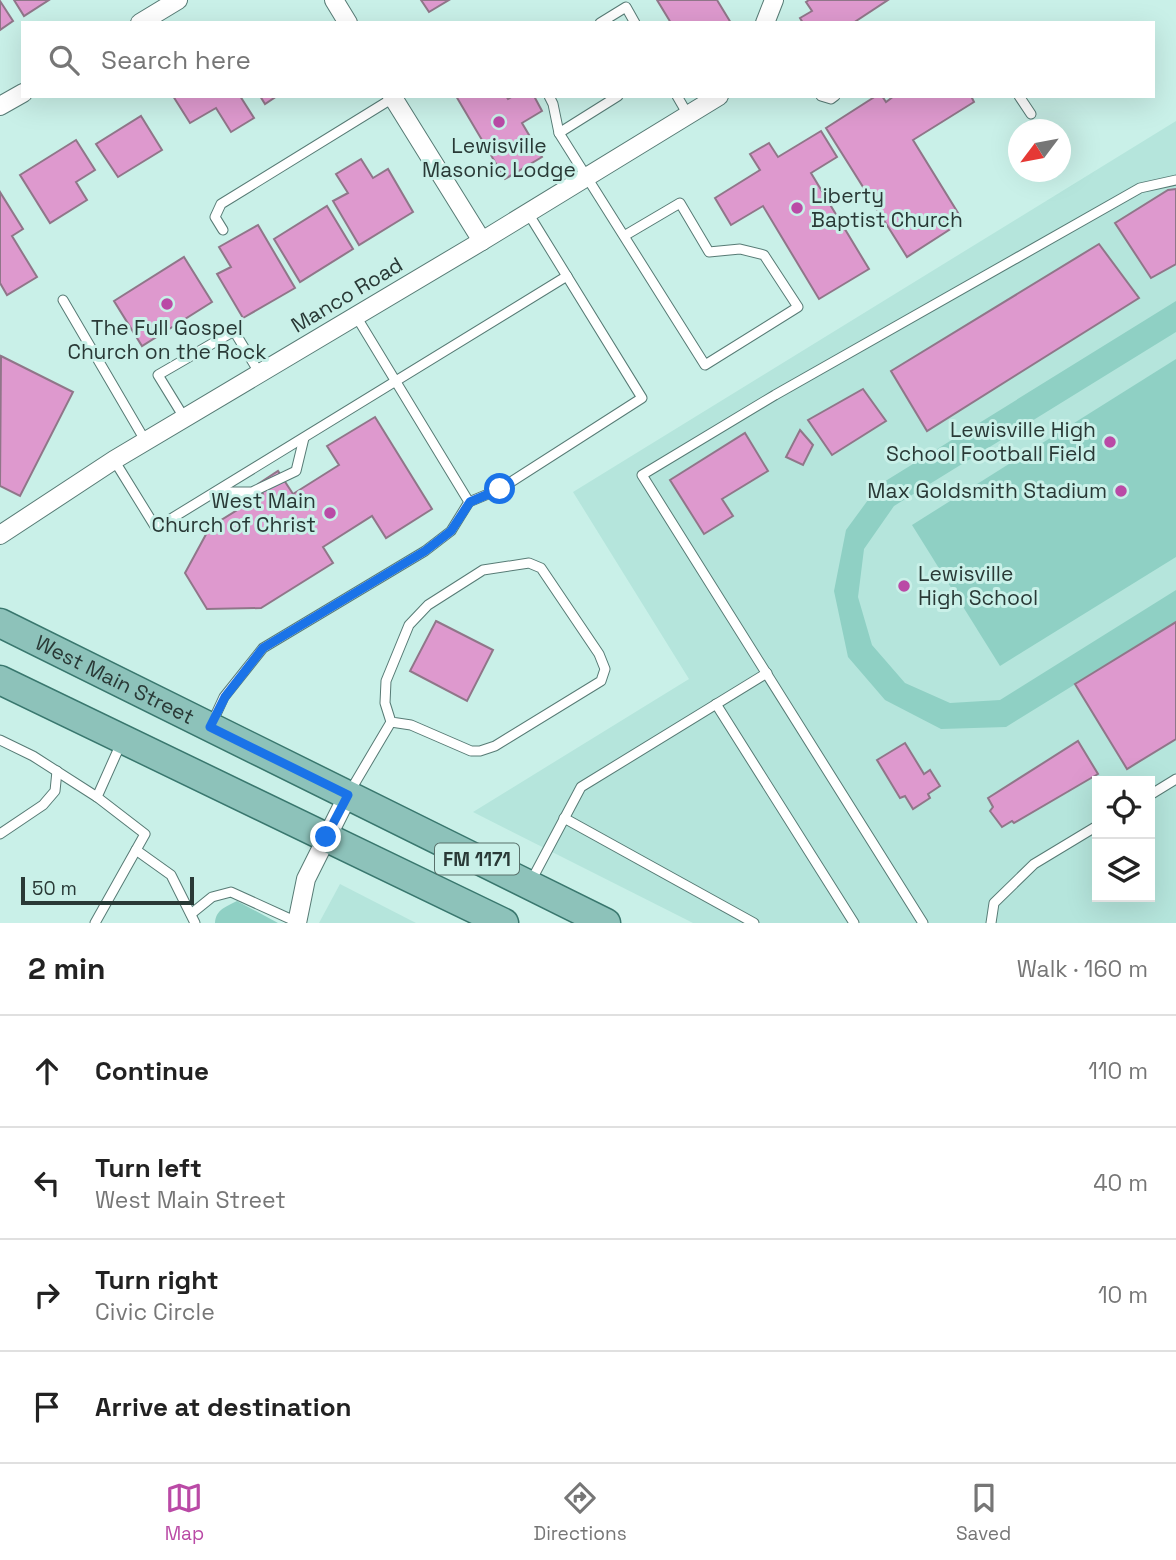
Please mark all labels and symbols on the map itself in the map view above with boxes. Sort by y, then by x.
marker: Lewisville Masonic Lodge [491,114,507,130]
north arrow [1008,119,1071,182]
place label: Lewisville Masonic Lodge [422,132,576,183]
place label: Liberty Baptist Church [811,182,963,233]
marker: Liberty Baptist Church [789,200,805,216]
street label: Manco Road [286,251,408,338]
marker: The Full Gospel Church on the Rock [159,296,175,312]
place label: The Full Gospel Church on the Rock [67,314,267,365]
place label: Lewisville High School Football Field [886,416,1096,467]
marker: Lewisville High School Football Field [1102,434,1118,450]
route start [484,473,515,504]
place label: Max Goldsmith Stadium [867,477,1107,504]
marker: Max Goldsmith Stadium [1113,483,1129,499]
place label: West Main Church of Christ [151,487,316,538]
marker: West Main Church of Christ [322,505,338,521]
place label: Lewisville High School [918,560,1038,611]
marker: Lewisville High School [896,578,912,594]
street label: West Main Street [31,629,199,730]
route end [310,821,341,852]
road number: FM 1171 [435,844,519,874]
scale bar [21,874,194,906]

